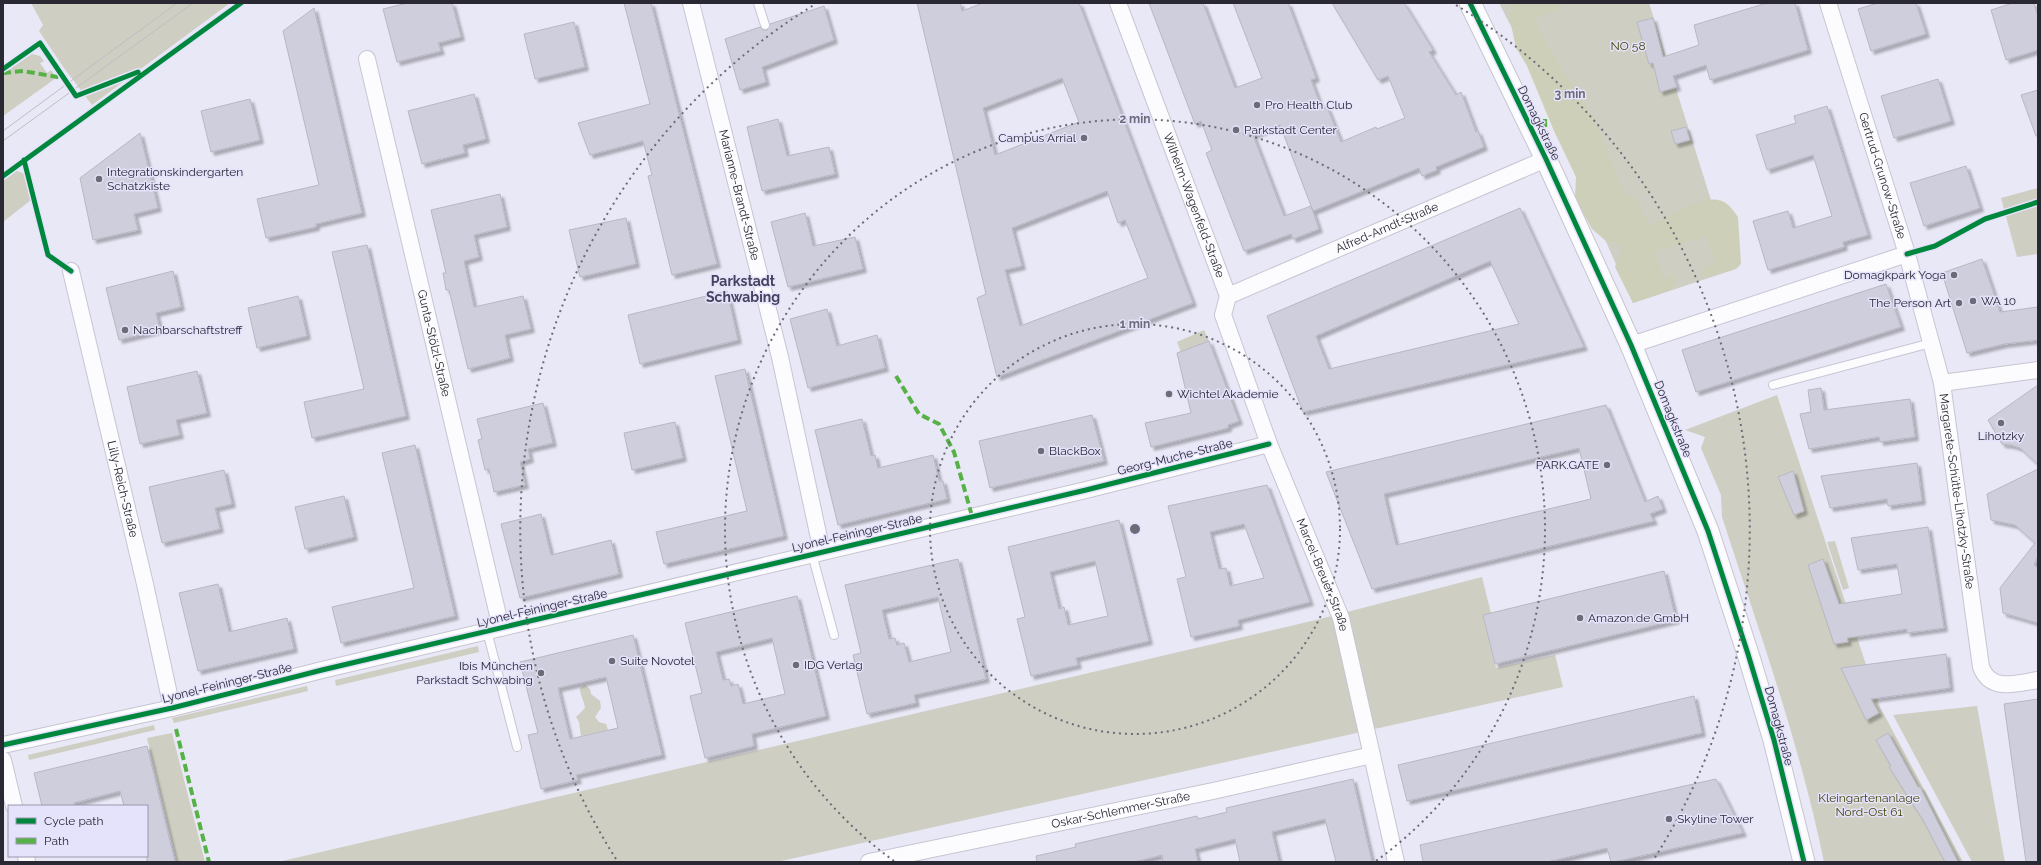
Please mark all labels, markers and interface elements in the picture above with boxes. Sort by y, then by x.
park label: NO 58 [1611,39,1646,53]
street label: Domagkstraße [1515,83,1563,163]
text: 3 min [1554,87,1586,101]
place label: Pro Health Club [1265,98,1352,112]
marker: Pro Health Club [1252,100,1262,110]
street label: Gertrud-Grunow-Straße [1856,111,1909,241]
text: 2 min [1119,112,1151,126]
place label: Parkstadt Center [1244,123,1338,137]
marker: Parkstadt Center [1231,125,1241,135]
street label: Marianne-Brandt-Straße [716,128,762,262]
place label: Campus Arrial [998,131,1077,145]
street label: Wilhelm-Wagenfeld-Straße [1160,131,1227,280]
marker: Campus Arrial [1079,133,1089,143]
place label: Integrationskindergarten Schatzkiste [107,165,243,193]
marker: Integrationskindergarten Schatzkiste [94,174,104,184]
street label: Alfred-Arndt-Straße [1333,199,1440,256]
place label: Domagkpark Yoga [1844,268,1946,282]
marker: Domagkpark Yoga [1949,270,1959,280]
district label: Parkstadt Schwabing [706,273,780,305]
street label: Gunta-Stölzl-Straße [415,288,453,398]
place label: WA 10 [1981,294,2016,308]
place label: The Person Art [1869,296,1951,310]
marker: WA 10 [1968,296,1978,306]
marker: The Person Art [1954,298,1964,308]
text: 1 min [1120,317,1150,331]
place label: Nachbarschaftstreff [133,323,243,337]
marker: Nachbarschaftstreff [120,325,130,335]
street label: Domagkstraße [1651,379,1695,459]
place label: Wichtel Akademie [1177,387,1278,401]
marker: Wichtel Akademie [1164,389,1174,399]
street label: Margarete-Schütte-Lihotzky-Straße [1937,393,1977,590]
marker: Lihotzky [1996,418,2006,428]
place label: Lihotzky [1978,429,2025,443]
street label: Georg-Muche-Straße [1116,436,1234,478]
street label: Lilly-Reich-Straße [104,439,141,539]
place label: BlackBox [1049,444,1101,458]
marker: BlackBox [1036,446,1046,456]
place label: PARK.GATE [1536,458,1599,472]
marker: PARK.GATE [1602,460,1612,470]
street label: Lyonel-Feininger-Straße [790,511,924,555]
street label: Marcel-Breuer-Straße [1294,516,1351,633]
centre of rings [1128,522,1142,536]
street label: Lyonel-Feininger-Straße [475,586,609,630]
place label: Amazon.de GmbH [1588,611,1689,625]
marker: Amazon.de GmbH [1575,613,1585,623]
place label: Suite Novotel [620,654,695,668]
marker: Suite Novotel [607,656,617,666]
place label: IDG Verlag [804,658,863,672]
place label: Ibis München Parkstadt Schwabing [416,659,533,687]
street label: Lyonel-Feininger-Straße [161,660,293,706]
marker: IDG Verlag [791,660,801,670]
marker: Ibis München Parkstadt Schwabing [536,668,546,678]
street label: Domagkstraße [1762,685,1796,767]
street label: Oskar-Schlemmer-Straße [1050,789,1191,831]
park label: Kleingartenanlage Nord-Ost 61 [1818,791,1920,819]
legend [8,805,148,857]
place label: Skyline Tower [1677,812,1754,826]
text: Cycle path [44,814,103,828]
marker: Skyline Tower [1664,814,1674,824]
text: Path [44,834,69,848]

